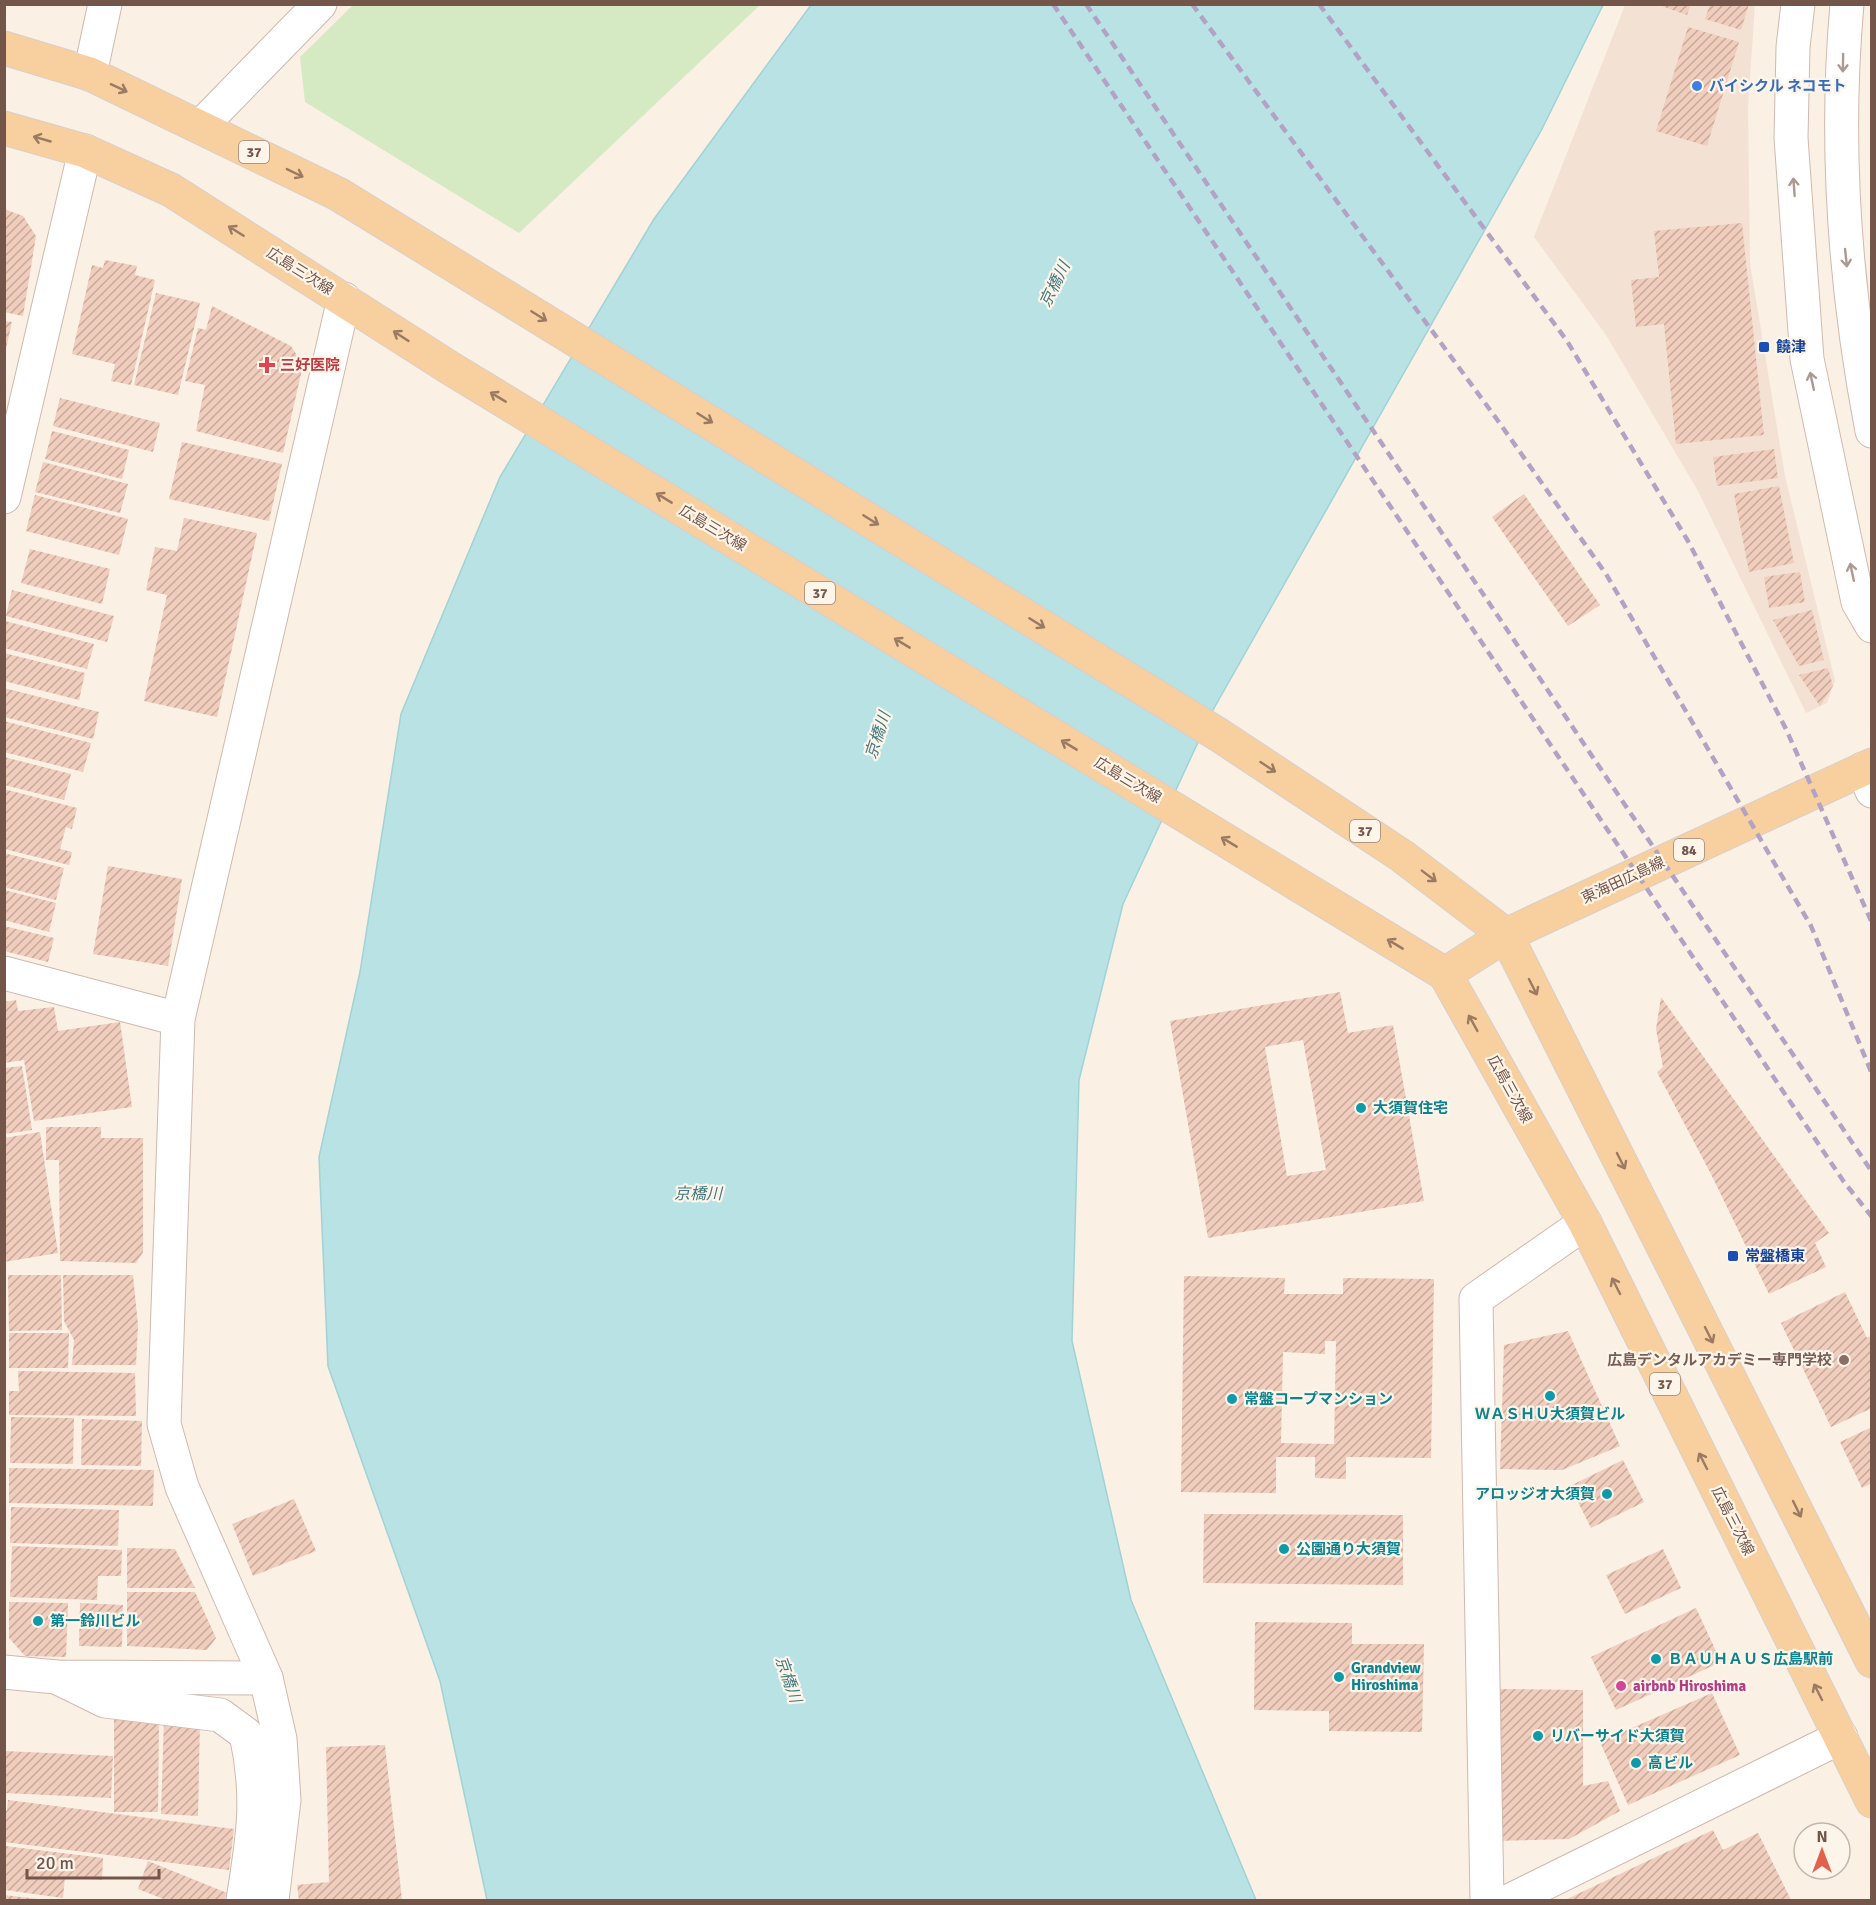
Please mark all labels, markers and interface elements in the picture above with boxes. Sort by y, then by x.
one-way arrow [1837,52,1848,72]
place label: バイシクル ネコモト [1709,77,1847,95]
marker: バイシクル ネコモト [1690,79,1704,93]
one-way arrow [109,83,127,95]
one-way arrow [33,133,52,144]
road number: 37 [239,141,269,163]
one-way arrow [285,167,303,179]
one-way arrow [1788,177,1799,197]
one-way arrow [228,225,245,237]
street label: 広島三次線 [263,243,337,299]
one-way arrow [1841,247,1852,267]
water label: 京橋川 [1035,257,1075,310]
one-way arrow [530,310,547,322]
one-way arrow [393,329,410,341]
place label: 饒津 [1776,338,1806,356]
marker: 饒津 [1757,340,1771,354]
marker: 三好医院 [258,356,276,374]
place label: 三好医院 [280,356,340,374]
one-way arrow [1806,372,1817,391]
one-way arrow [490,390,507,402]
one-way arrow [696,412,713,424]
one-way arrow [656,492,673,504]
street label: 広島三次線 [676,501,750,555]
one-way arrow [862,515,879,527]
one-way arrow [1846,562,1857,582]
road number: 37 [805,582,835,604]
one-way arrow [1028,617,1045,629]
one-way arrow [894,637,911,649]
water label: 京橋川 [861,707,895,761]
one-way arrow [1061,738,1078,750]
street label: 広島三次線 [1091,753,1165,807]
one-way arrow [1259,761,1275,773]
road number: 37 [1350,820,1380,842]
one-way arrow [1221,836,1238,848]
road number: 84 [1674,839,1704,861]
street label: 東海田広島線 [1578,853,1668,907]
one-way arrow [1421,870,1437,883]
one-way arrow [1387,937,1404,949]
one-way arrow [1527,978,1539,996]
one-way arrow [1466,1015,1478,1032]
street label: 広島三次線 [1484,1052,1536,1126]
place label: 大須賀住宅 [1373,1099,1448,1117]
marker: 大須賀住宅 [1354,1101,1368,1115]
one-way arrow [1616,1152,1627,1170]
water label: 京橋川 [674,1184,724,1204]
place label: 常盤橋東 [1745,1247,1805,1265]
marker: 常盤橋東 [1726,1249,1740,1263]
one-way arrow [1610,1278,1621,1296]
one-way arrow [1704,1326,1716,1344]
place label: 広島デンタルアカデミー専門学校 [1607,1351,1832,1369]
marker: 広島デンタルアカデミー専門学校 [1837,1353,1851,1367]
road number: 37 [1650,1373,1680,1395]
marker: ＷＡＳＨＵ大須賀ビル [1543,1389,1557,1403]
place label: 常盤コープマンション [1244,1390,1393,1408]
marker: 常盤コープマンション [1225,1392,1239,1406]
place label: ＷＡＳＨＵ大須賀ビル [1475,1405,1625,1423]
one-way arrow [1697,1452,1708,1470]
street label: 広島三次線 [1708,1483,1758,1559]
place label: アロッジオ大須賀 [1475,1485,1595,1503]
marker: アロッジオ大須賀 [1600,1487,1614,1501]
one-way arrow [1791,1500,1803,1518]
place label: 公園通り大須賀 [1296,1540,1401,1558]
marker: 公園通り大須賀 [1277,1542,1291,1556]
place label: 第一鈴川ビル [50,1612,140,1630]
marker: 第一鈴川ビル [31,1614,45,1628]
place label: ＢＡＵＨＡＵＳ広島駅前 [1668,1650,1833,1668]
marker: ＢＡＵＨＡＵＳ広島駅前 [1649,1652,1663,1666]
water label: 京橋川 [771,1653,806,1707]
place label: Grandview Hiroshima [1351,1659,1421,1694]
marker: Grandview Hiroshima [1332,1670,1346,1684]
place label: airbnb Hiroshima [1633,1677,1746,1695]
marker: airbnb Hiroshima [1614,1679,1628,1693]
one-way arrow [1812,1683,1823,1701]
place label: リバーサイド大須賀 [1550,1727,1685,1745]
marker: リバーサイド大須賀 [1531,1729,1545,1743]
place label: 高ビル [1648,1754,1693,1772]
marker: 高ビル [1629,1756,1643,1770]
north arrow [1792,1821,1852,1881]
text: N [1816,1827,1828,1847]
scale bar [27,1842,159,1880]
text: 20 m [36,1852,74,1874]

